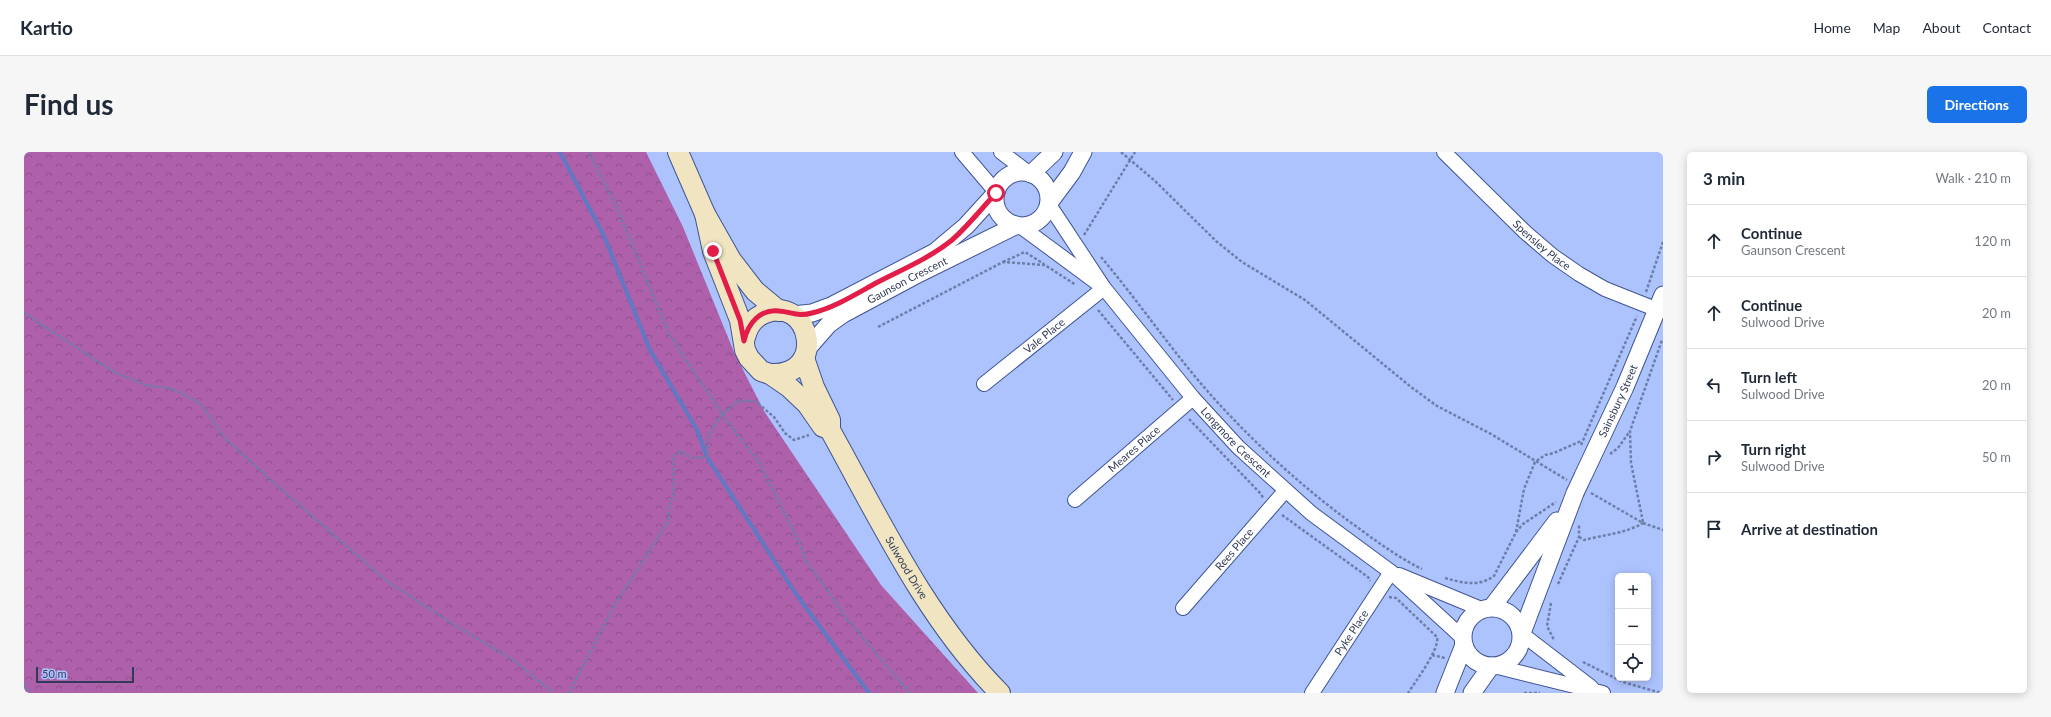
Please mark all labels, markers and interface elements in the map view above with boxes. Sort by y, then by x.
text: Kartio [20,16,73,39]
text: Home [1813,19,1851,36]
text: Map [1873,19,1900,36]
text: About [1922,19,1960,36]
text: Contact [1982,19,2031,36]
button: Directions [1927,86,2027,123]
text: Find us [24,87,114,121]
text: 3 min [1703,168,1745,189]
text: Walk · 210 m [1935,170,2011,186]
route start [987,184,1005,202]
street label: Spensley Place [1511,217,1573,272]
text: Continue [1741,224,1802,242]
icon: ahead [1703,230,1725,252]
text: 120 m [1974,233,2011,249]
route end [704,242,722,260]
text: Gaunson Crescent [1741,242,1845,258]
street label: Gaunson Crescent [865,254,949,306]
text: Continue [1741,296,1802,314]
icon: ahead [1703,302,1725,324]
text: 20 m [1982,305,2011,321]
text: Sulwood Drive [1741,314,1825,330]
street label: Vale Place [1021,315,1067,356]
street label: Sainsbury Street [1595,362,1640,439]
text: Turn left [1741,368,1797,386]
icon: left [1703,374,1725,396]
text: 20 m [1982,377,2011,393]
text: Sulwood Drive [1741,386,1825,402]
street label: Longmore Crescent [1199,404,1274,480]
street label: Meares Place [1105,423,1162,475]
text: Turn right [1741,440,1806,458]
icon: right [1703,446,1725,468]
text: 50 m [1982,449,2011,465]
text: Sulwood Drive [1741,458,1825,474]
icon: arrive [1703,518,1725,540]
text: Arrive at destination [1741,520,1878,538]
street label: Rees Place [1212,525,1256,573]
street label: Sulwood Drive [883,534,931,601]
map controls [1615,573,1651,681]
button: + [1615,573,1651,609]
street label: Pyke Place [1331,607,1371,658]
button: − [1615,609,1651,645]
button: locate [1615,645,1651,681]
scale bar [36,665,134,684]
text: 50 m [42,667,67,680]

